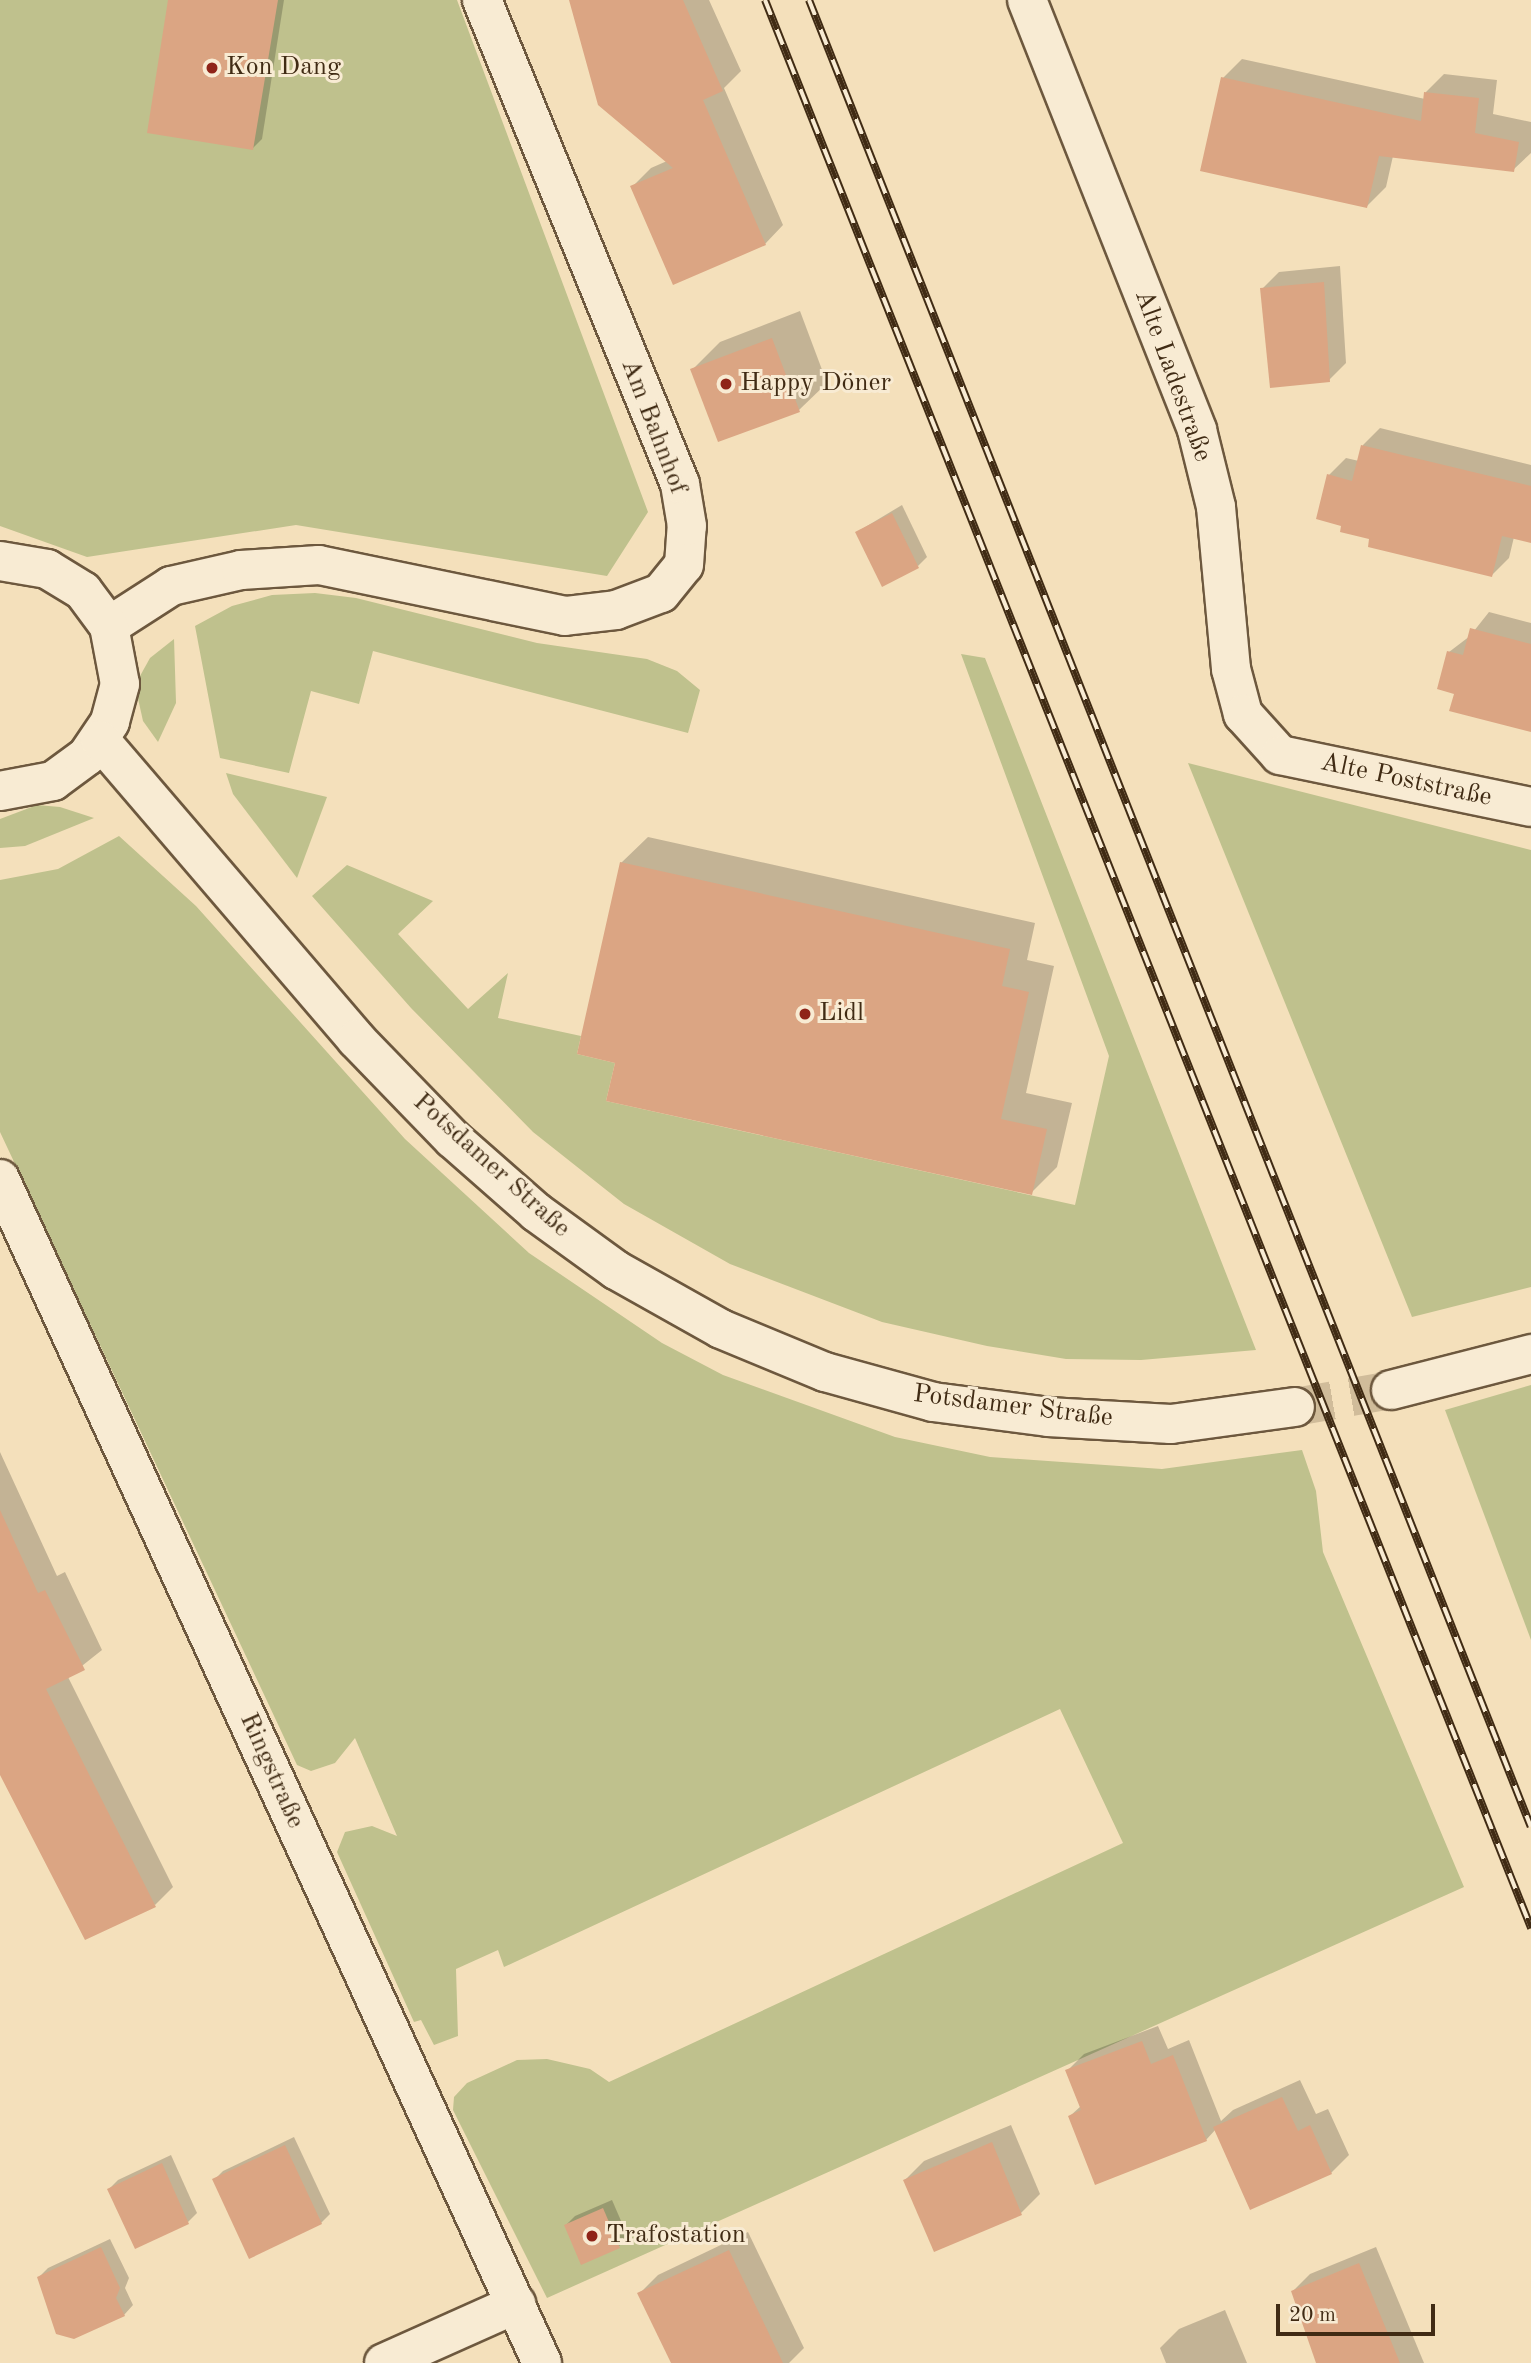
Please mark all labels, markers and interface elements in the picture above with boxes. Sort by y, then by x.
place label: Kon Dang [226,52,341,84]
marker: Kon Dang [204,60,220,76]
street label: Alte Ladestraße [1126,286,1218,466]
street label: Am Bahnhof [613,355,693,499]
place label: Happy Döner [740,368,891,400]
marker: Happy Döner [718,376,734,392]
street label: Alte Poststraße [1317,748,1495,814]
place label: Lidl [819,998,864,1030]
marker: Lidl [797,1006,813,1022]
street label: Potsdamer Straße [406,1087,576,1245]
street label: Potsdamer Straße [911,1379,1115,1435]
street label: Ringstraße [232,1708,310,1834]
place label: Trafostation [606,2220,746,2252]
marker: Trafostation [584,2228,600,2244]
scale bar [1279,2290,1438,2334]
text: 20 m [1289,2305,1336,2326]

